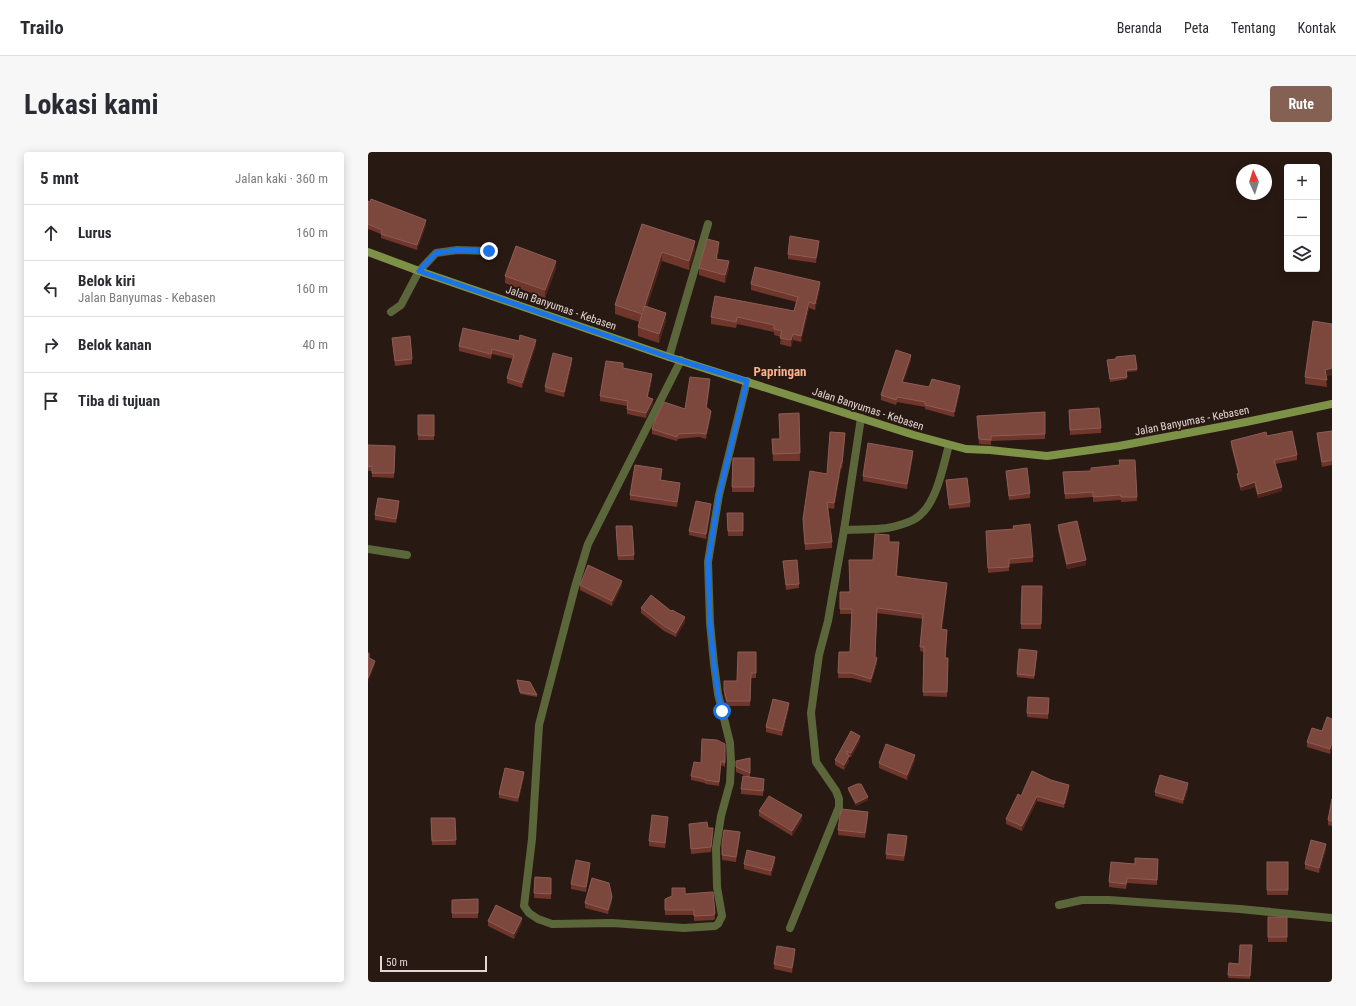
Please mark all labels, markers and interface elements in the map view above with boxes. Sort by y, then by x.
text: Trailo [20,16,64,39]
text: Beranda [1117,20,1162,36]
text: Peta [1184,20,1209,36]
text: Tentang [1231,20,1276,36]
text: Kontak [1298,20,1336,36]
button: Rute [1270,86,1332,122]
text: Lokasi kami [24,88,159,121]
north arrow [1236,164,1272,200]
map controls [1284,164,1320,272]
button: + [1284,164,1320,200]
text: 5 mnt [40,168,79,188]
text: Jalan kaki · 360 m [235,171,328,186]
button: − [1284,200,1320,236]
icon: ahead [40,222,62,244]
text: Lurus [78,224,112,242]
text: 160 m [296,225,328,240]
button: layers [1284,236,1320,272]
route end [480,242,498,260]
text: Belok kiri [78,272,135,290]
icon: left [40,278,62,300]
text: 160 m [296,281,328,296]
street label: Jalan Banyumas - Kebasen [504,283,618,333]
text: Jalan Banyumas - Kebasen [78,290,215,305]
icon: right [40,334,62,356]
text: Belok kanan [78,336,152,354]
text: 40 m [302,337,328,352]
district label: Papringan [754,364,806,379]
street label: Jalan Banyumas - Kebasen [811,385,925,433]
icon: arrive [40,390,62,412]
text: Tiba di tujuan [78,392,160,410]
street label: Jalan Banyumas - Kebasen [1134,404,1250,438]
route start [713,702,731,720]
scale bar [380,954,487,973]
text: 50 m [386,956,408,969]

